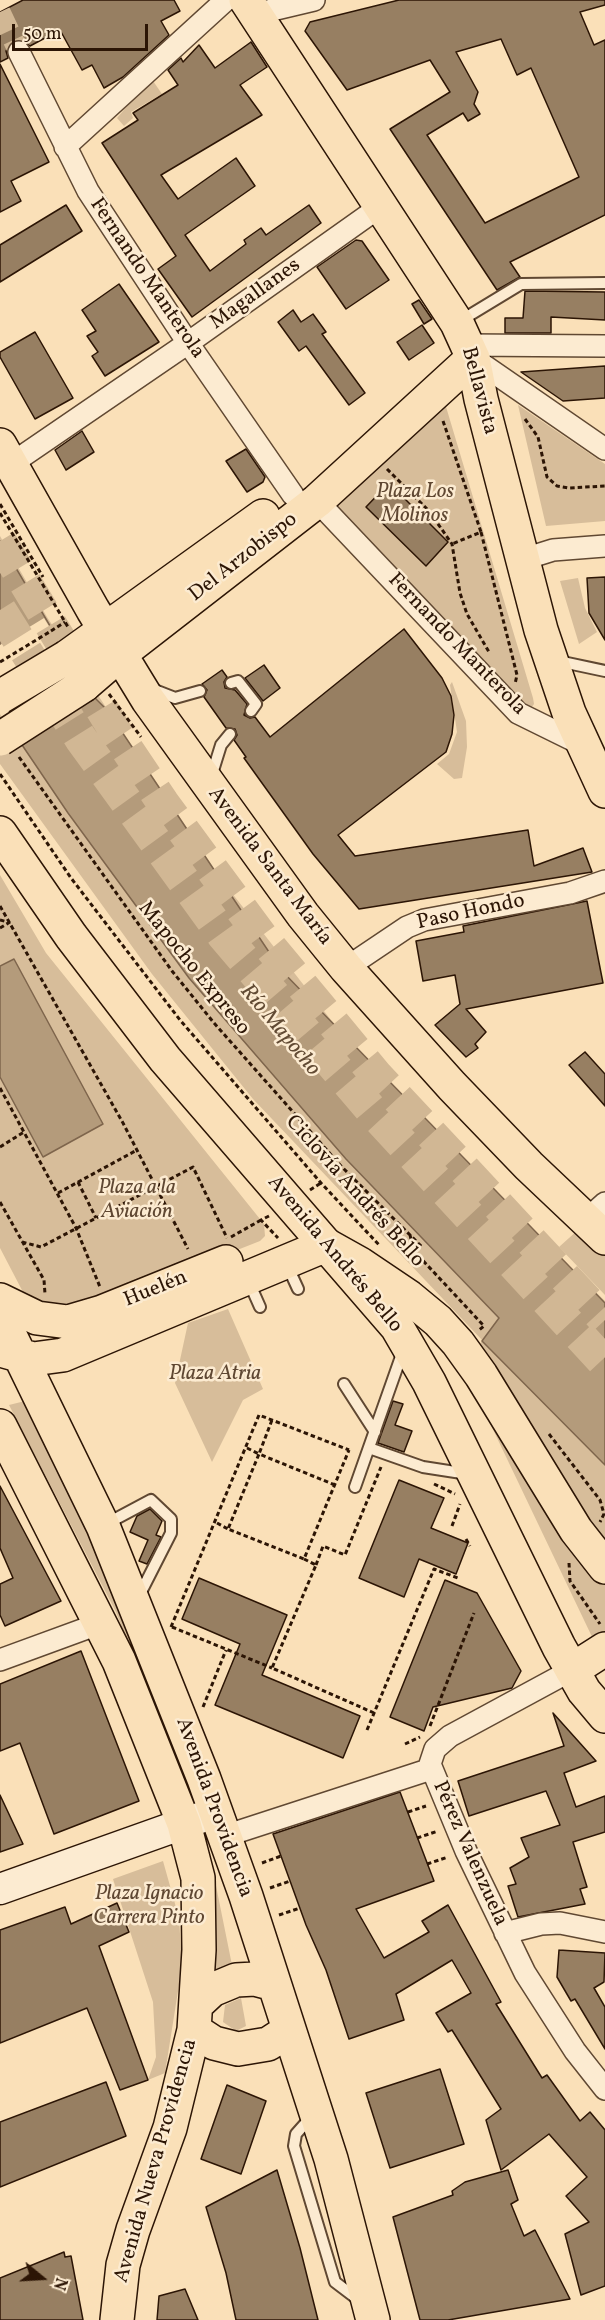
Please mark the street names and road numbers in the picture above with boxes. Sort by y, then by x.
street label: Fernando Manterola [83,194,209,364]
street label: Magallanes [206,254,306,336]
street label: Bellavista [454,344,502,438]
street label: Del Arzobispo [185,508,303,608]
street label: Fernando Manterola [382,568,530,722]
street label: Avenida Santa María [201,783,337,951]
street label: Paso Hondo [415,889,527,937]
street label: Mapocho Expreso [131,897,255,1041]
street label: Ciclovía Andrés Bello [279,1111,429,1273]
street label: Avenida Andrés Bello [261,1171,407,1339]
street label: Huelén [121,1266,191,1314]
street label: Avenida Providencia [169,1715,257,1901]
street label: Pérez Valenzuela [426,1778,512,1930]
street label: Avenida Nueva Providencia [110,2036,204,2286]

